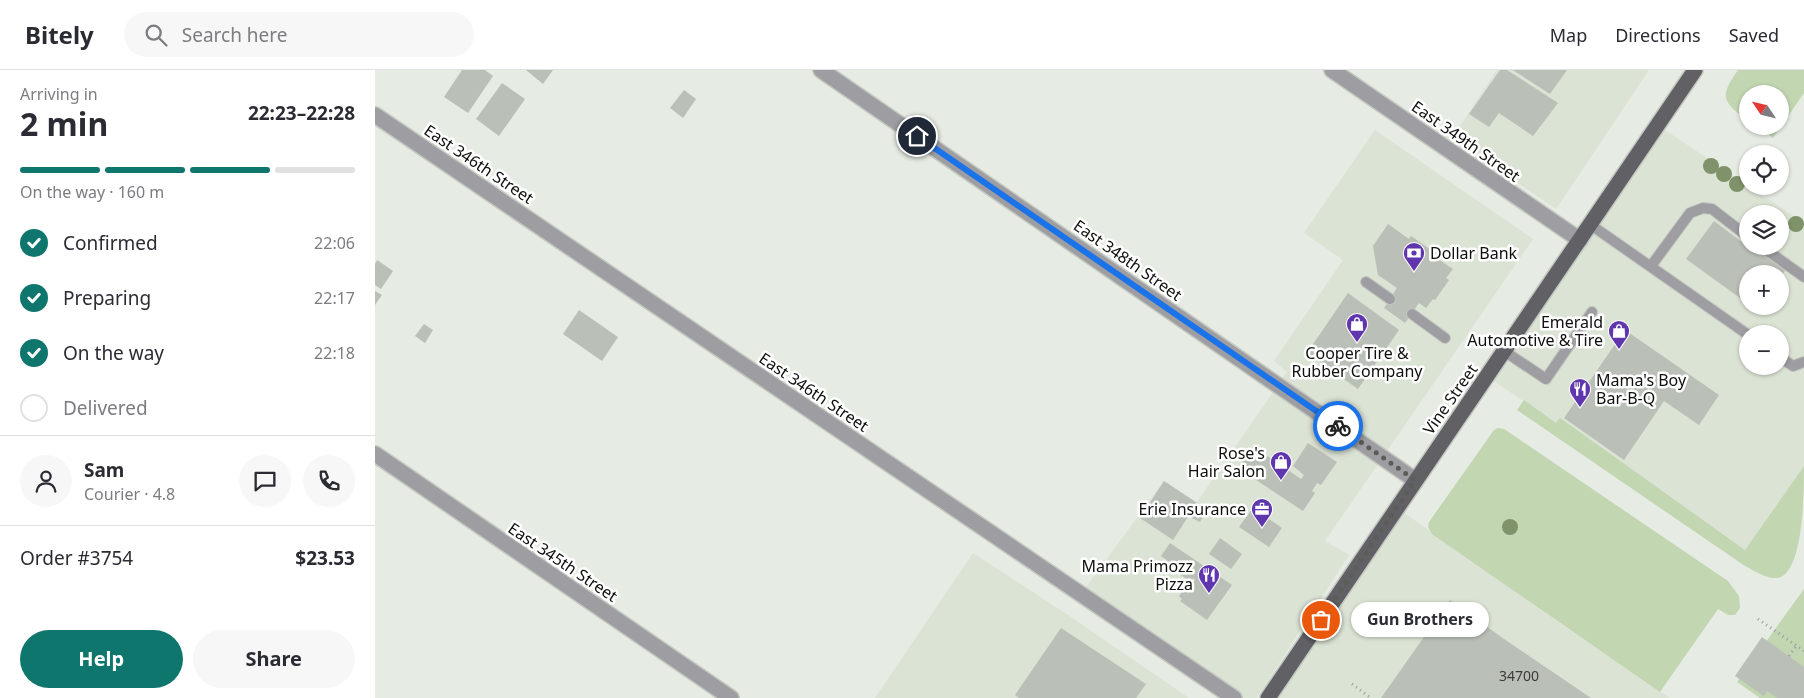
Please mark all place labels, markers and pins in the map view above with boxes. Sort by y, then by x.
pin [896,115,938,157]
bank icon: Dollar Bank [1402,241,1426,272]
place label: Dollar Bank [1430,242,1518,264]
place label: Emerald Automotive & Tire [1467,311,1603,351]
shop icon: Cooper Tire & Rubber Company [1345,312,1369,343]
shop icon: Emerald Automotive & Tire [1607,319,1631,350]
place label: Cooper Tire & Rubber Company [1292,342,1423,382]
place label: Mama's Boy Bar-B-Q [1596,369,1687,409]
restaurant icon: Mama's Boy Bar-B-Q [1568,377,1592,408]
place label: Rose's Hair Salon [1188,442,1265,482]
shop icon: Rose's Hair Salon [1269,450,1293,481]
office icon: Erie Insurance [1250,497,1274,528]
place label: Erie Insurance [1138,498,1246,520]
place label: Mama Primozz Pizza [1081,555,1193,595]
restaurant icon: Mama Primozz Pizza [1197,563,1221,594]
pin [1300,599,1342,641]
callout: Gun Brothers [1351,602,1489,638]

